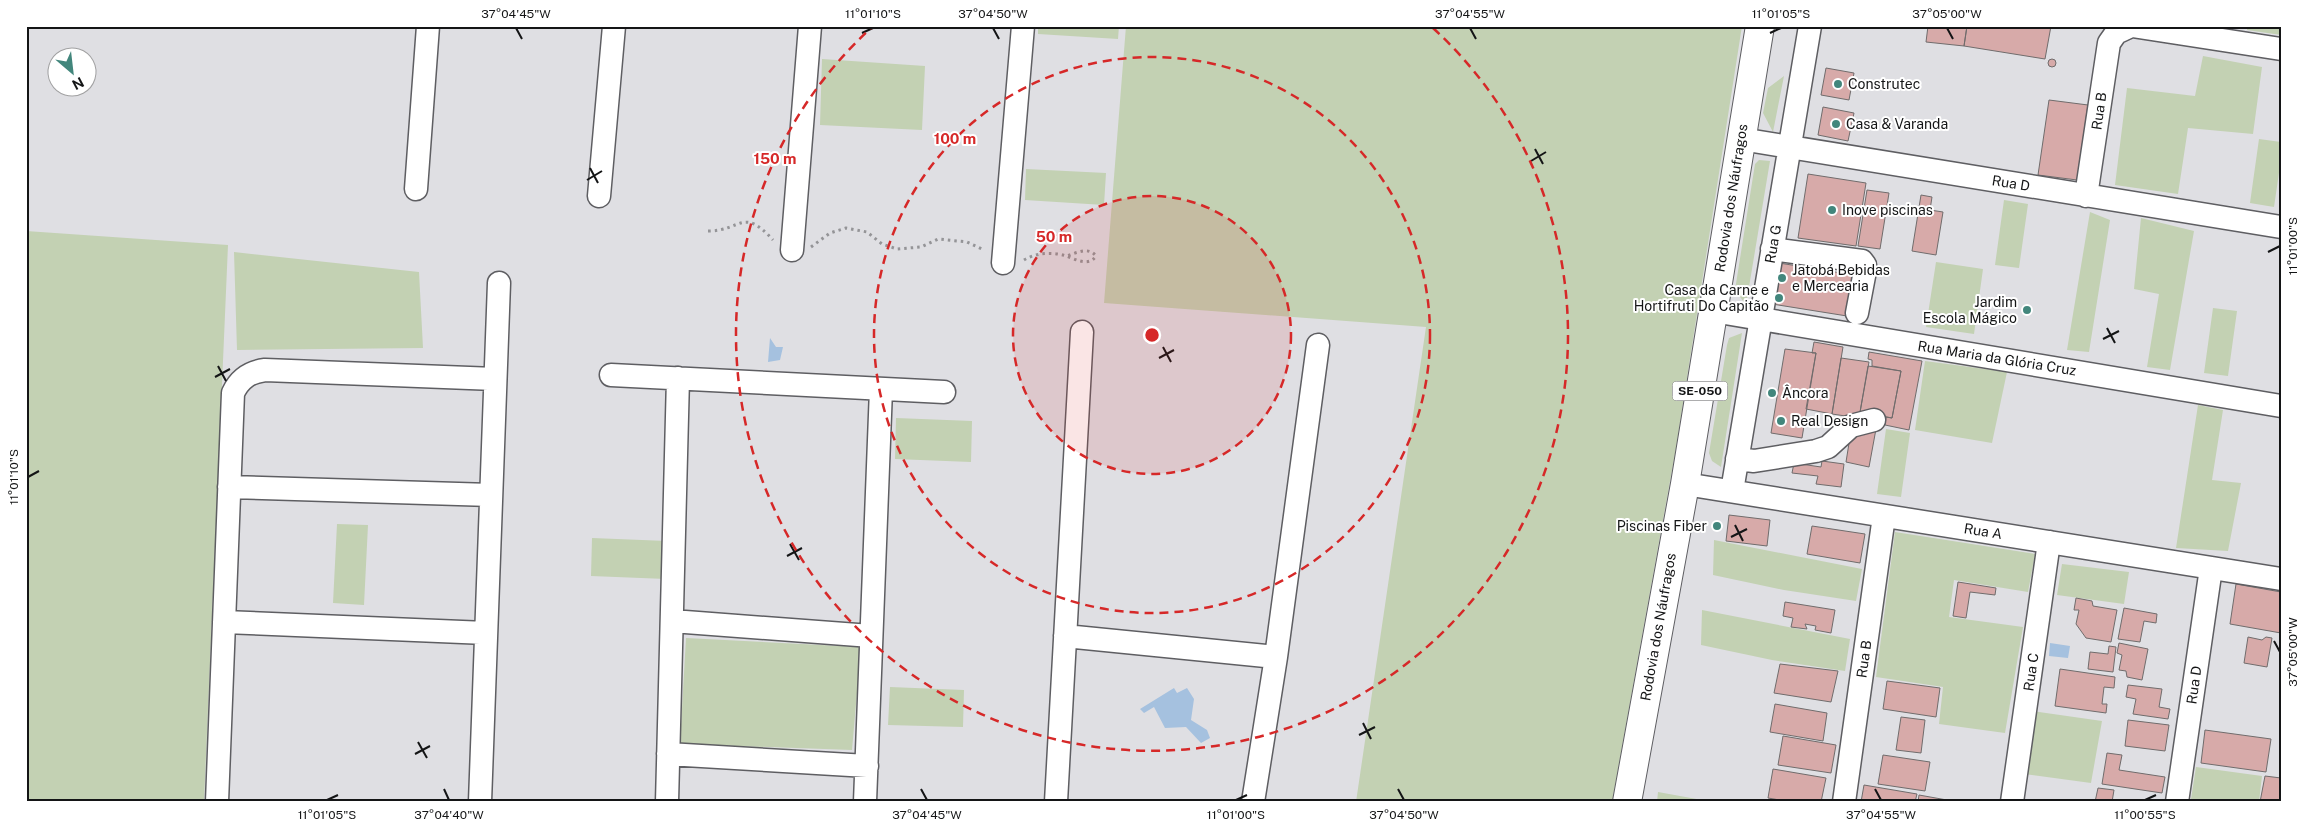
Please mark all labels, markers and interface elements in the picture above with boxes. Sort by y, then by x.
text: 37°04'45"W [481,7,551,21]
text: 11°01'10"S [845,7,901,21]
text: 37°04'50"W [958,7,1028,21]
text: 37°04'55"W [1435,7,1505,21]
text: 11°01'05"S [1752,7,1810,21]
text: 37°05'00"W [1912,7,1982,21]
north arrow [48,48,98,98]
text: N [70,74,87,93]
place label: Construtec [1848,76,1920,92]
marker: Construtec [1832,78,1844,90]
street label: Rua B [2088,91,2110,131]
place label: Casa & Varanda [1846,116,1948,132]
marker: Casa & Varanda [1830,118,1842,130]
street label: Rodovia dos Náufragos [1711,123,1751,273]
text: 100 m [934,130,976,147]
text: 150 m [753,150,797,167]
street label: Rua D [1991,172,2031,194]
place label: Inove piscinas [1842,202,1933,218]
marker: Inove piscinas [1826,204,1838,216]
text: 11°01'00"S [2286,217,2300,275]
street label: Rua G [1762,223,1784,265]
text: 50 m [1036,228,1072,245]
place label: Jatobá Bebidas e Mercearia [1792,262,1890,294]
marker: Jatobá Bebidas e Mercearia [1776,272,1788,284]
place label: Casa da Carne e Hortifruti Do Capitão [1634,282,1769,314]
marker: Casa da Carne e Hortifruti Do Capitão [1773,292,1785,304]
place label: Jardim Escola Mágico [1923,294,2017,326]
marker: Jardim Escola Mágico [2021,304,2033,316]
centre of rings [1143,326,1161,344]
street label: Rua Maria da Glória Cruz [1917,338,2078,378]
road number: SE-050 [1672,382,1728,401]
place label: Âncora [1782,384,1828,401]
marker: Âncora [1766,387,1778,399]
place label: Real Design [1791,413,1868,429]
marker: Real Design [1775,415,1787,427]
text: 11°01'10"S [7,449,21,505]
place label: Piscinas Fiber [1617,518,1707,534]
marker: Piscinas Fiber [1711,520,1723,532]
street label: Rua A [1963,520,2003,542]
street label: Rodovia dos Náufragos [1637,552,1679,702]
text: 37°05'00"W [2286,617,2300,687]
street label: Rua B [1853,639,1875,679]
street label: Rua C [2020,652,2042,692]
street label: Rua D [2183,665,2205,705]
text: 11°01'05"S [298,808,356,822]
text: 37°04'40"W [414,808,484,822]
text: 37°04'45"W [892,808,962,822]
text: 11°01'00"S [1207,808,1265,822]
text: 37°04'50"W [1369,808,1439,822]
text: 37°04'55"W [1846,808,1916,822]
text: 11°00'55"S [2114,808,2176,822]

